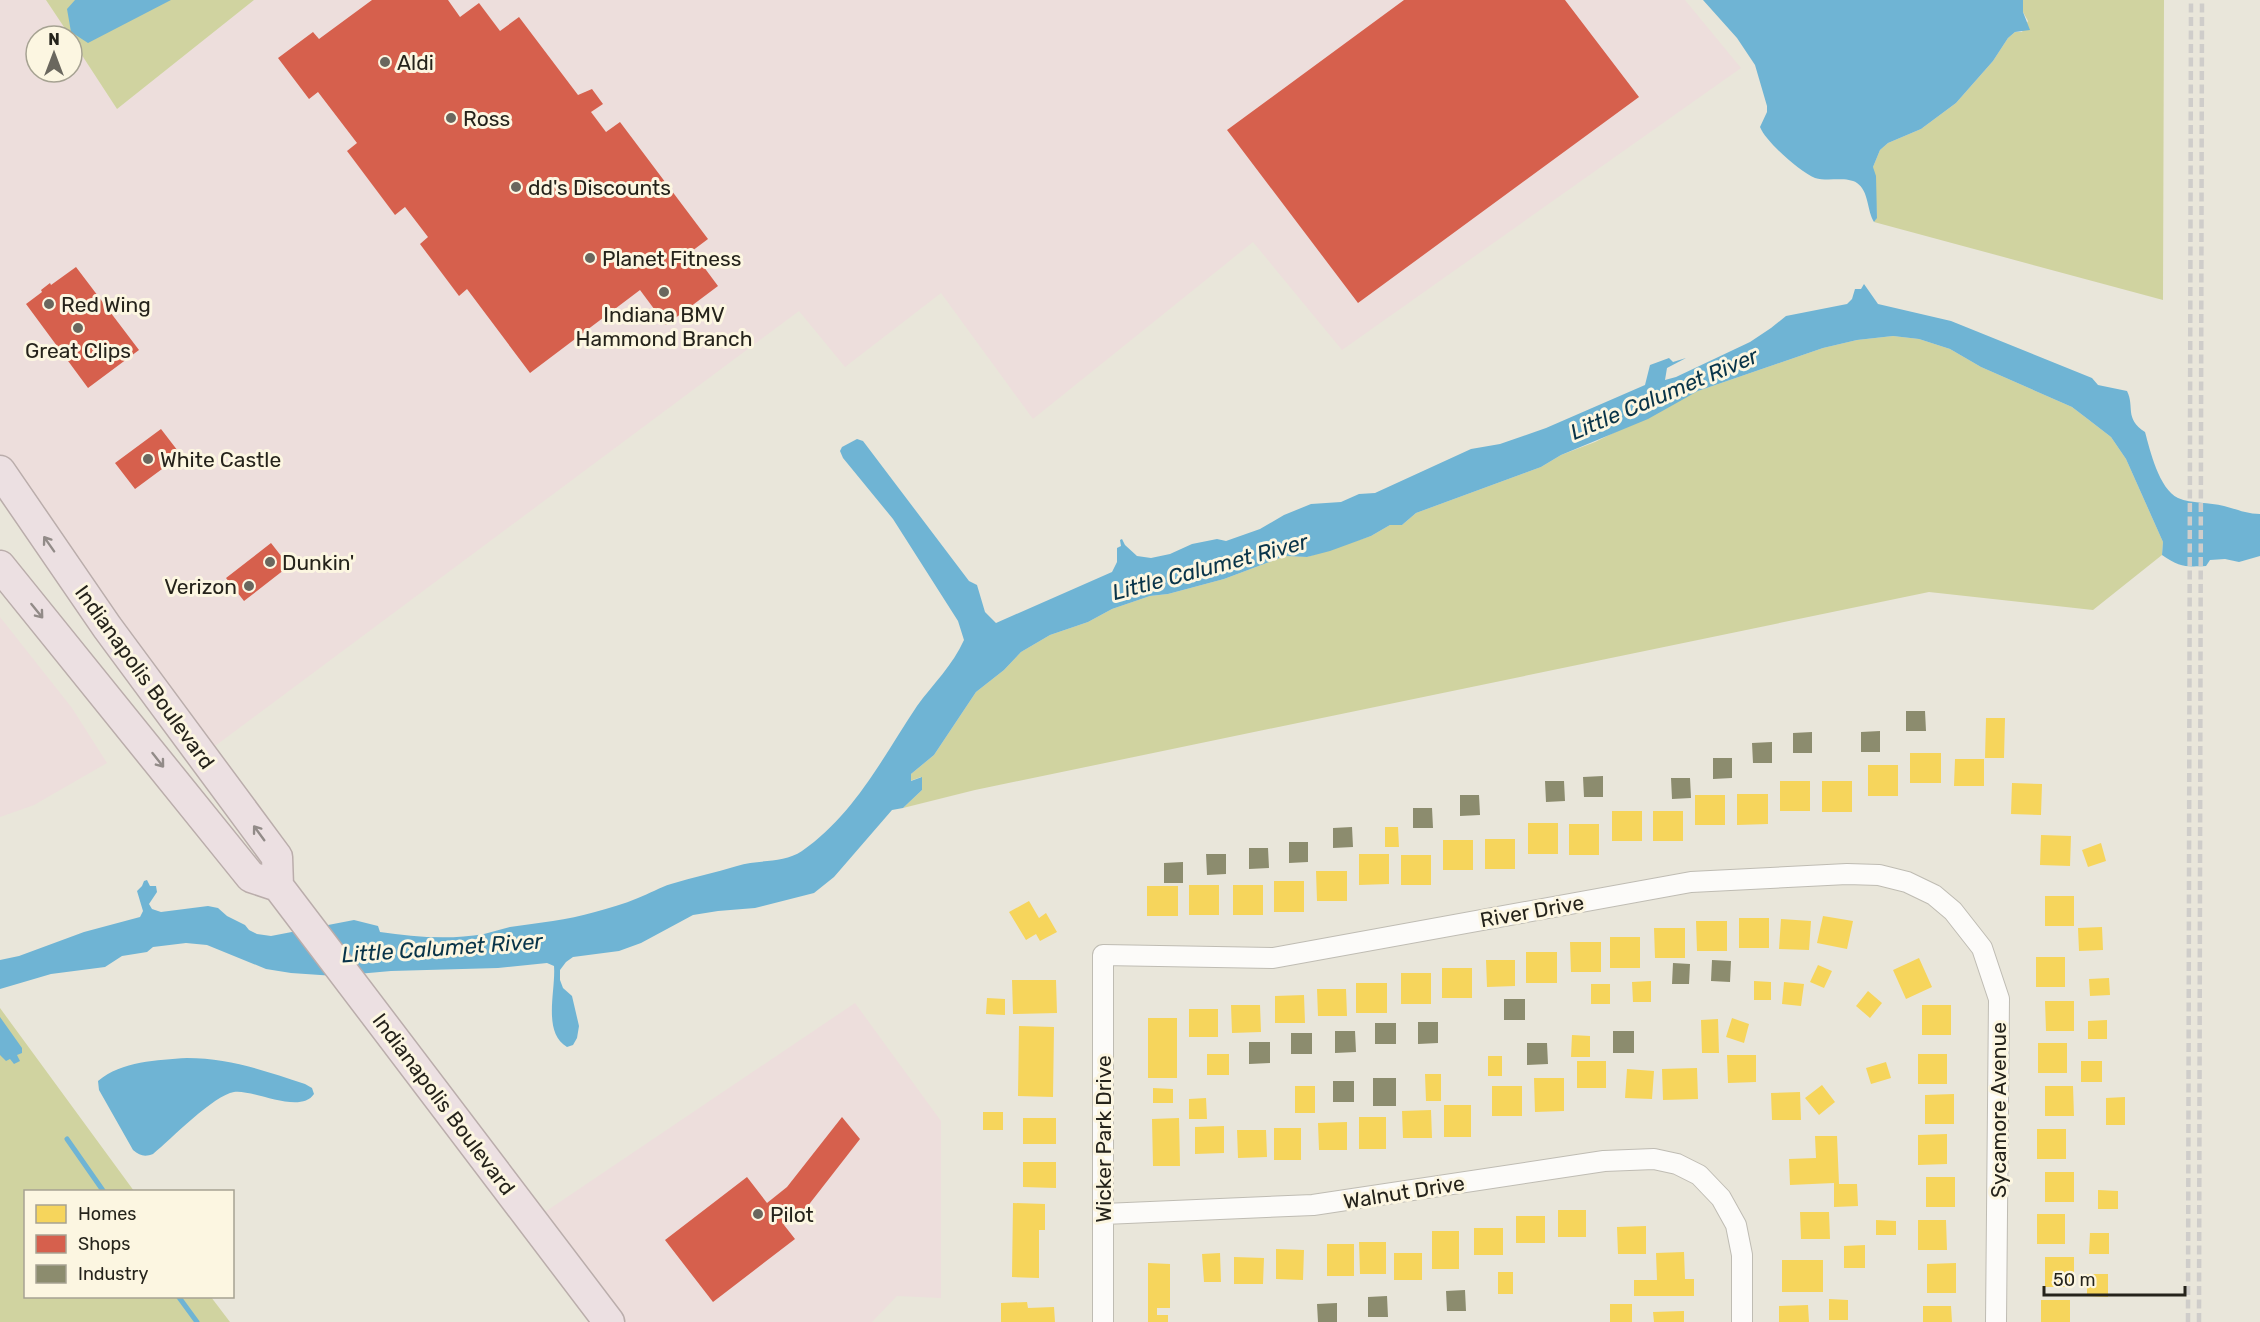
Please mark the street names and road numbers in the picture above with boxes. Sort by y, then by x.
street label: Indianapolis Boulevard [70,580,220,774]
street label: River Drive [1478,890,1586,932]
street label: Indianapolis Boulevard [368,1008,520,1200]
street label: Sycamore Avenue [1986,1022,2011,1198]
street label: Wicker Park Drive [1091,1055,1116,1223]
street label: Walnut Drive [1342,1170,1466,1214]

